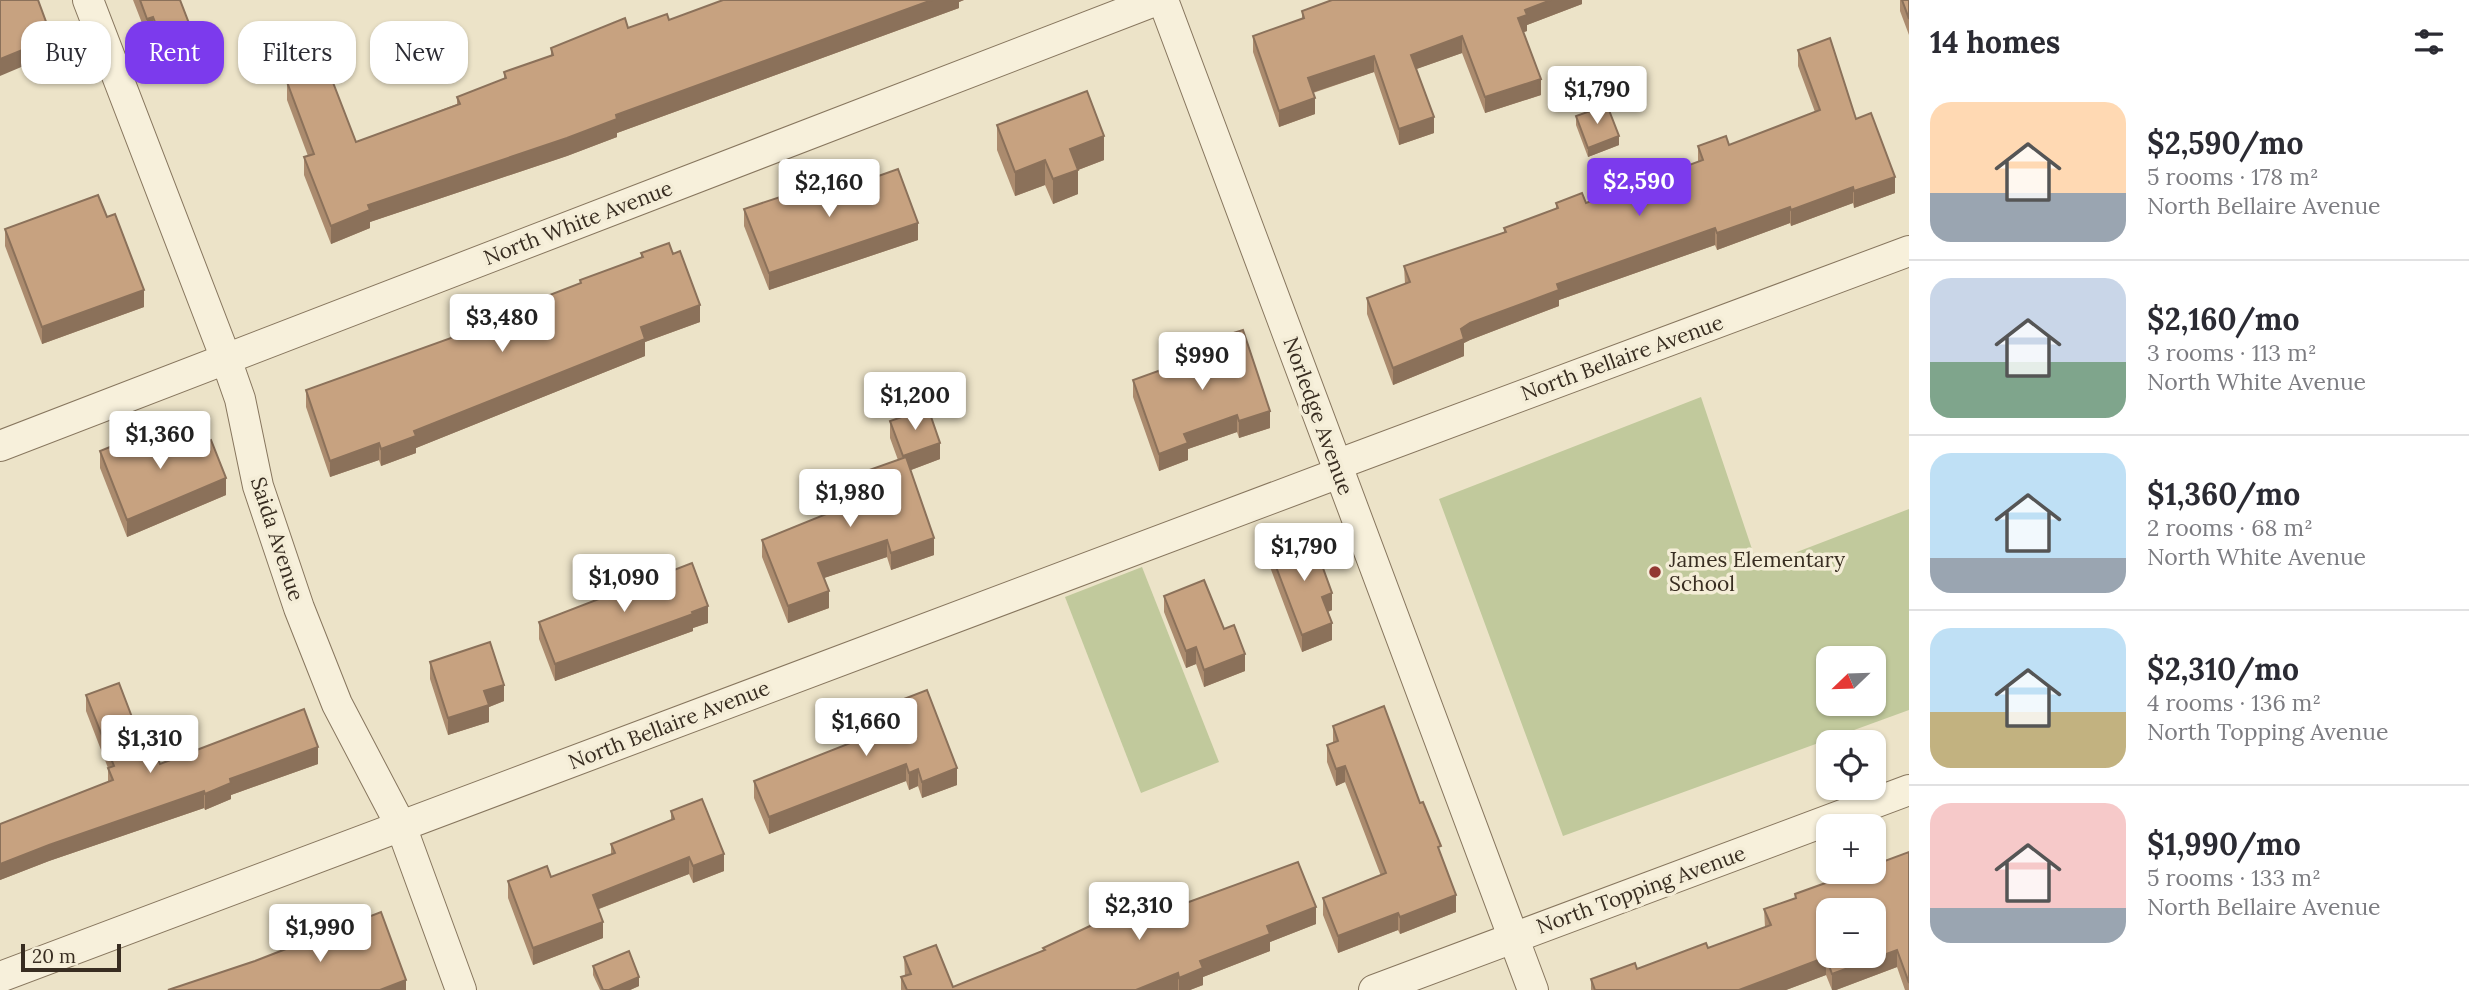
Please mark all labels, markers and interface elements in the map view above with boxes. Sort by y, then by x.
chip: Buy [21,21,111,84]
chip: Rent [125,21,224,84]
chip: Filters [238,21,356,84]
chip: New [370,21,468,84]
text: 14 homes [1930,23,2060,61]
icon: filters [2410,23,2448,61]
pin: $1,790 [1540,66,1654,126]
text: $1,790 [1564,74,1630,103]
text: $2,590/mo [2147,124,2303,162]
icon: home [1986,130,2070,214]
pin: $2,590 [1582,158,1696,218]
pin: $2,160 [772,160,886,219]
text: 5 rooms · 178 m² [2147,162,2319,191]
text: $2,590 [1603,166,1675,195]
text: $2,160 [795,167,863,196]
street label: North White Avenue [480,174,676,271]
text: North Bellaire Avenue [2147,191,2381,220]
pin: $3,480 [445,294,559,354]
text: $2,160/mo [2147,300,2299,338]
text: $3,480 [466,302,538,331]
icon: home [1986,306,2070,390]
street label: North Bellaire Avenue [1517,308,1727,407]
pin: $990 [1161,332,1243,392]
street label: Norledge Avenue [1277,333,1360,499]
text: 3 rooms · 113 m² [2147,338,2317,367]
text: $990 [1175,340,1229,369]
text: North White Avenue [2147,367,2366,396]
pin: $1,200 [858,372,972,432]
text: $1,200 [880,380,950,409]
pin: $1,360 [103,412,217,471]
text: $1,360 [125,419,195,448]
pin: $1,980 [793,470,907,529]
street label: Saida Avenue [245,473,310,604]
text: $1,360/mo [2147,475,2300,513]
text: $1,980 [815,477,885,506]
icon: home [1986,481,2070,565]
text: 2 rooms · 68 m² [2147,513,2313,542]
pin: $1,790 [1247,524,1361,583]
text: $1,790 [1271,531,1337,560]
text: North White Avenue [2147,542,2366,571]
place label: James Elementary School [1668,546,1845,597]
pin: $1,090 [567,554,681,614]
text: $1,090 [589,562,659,591]
marker: James Elementary School [1647,564,1663,580]
north arrow [1816,646,1886,716]
map controls [1816,646,1886,968]
text: $2,310/mo [2147,650,2299,688]
icon: home [1986,656,2070,740]
street label: North Bellaire Avenue [564,674,773,775]
text: 4 rooms · 136 m² [2147,688,2321,717]
pin: $1,660 [809,698,923,758]
text: $1,660 [831,706,901,735]
pin: $1,310 [93,716,207,775]
text: North Topping Avenue [2147,717,2388,746]
text: $1,310 [117,723,183,752]
button: locate [1816,730,1886,800]
button: + [1816,814,1886,884]
text: $1,990/mo [2147,825,2301,863]
icon: home [1986,831,2070,915]
street label: North Topping Avenue [1533,839,1749,940]
text: 5 rooms · 133 m² [2147,863,2321,892]
pin: $2,310 [1082,883,1196,942]
text: $2,310 [1105,890,1173,919]
text: North Bellaire Avenue [2147,892,2381,921]
button: − [1816,898,1886,968]
pin: $1,990 [263,904,377,964]
text: $1,990 [285,912,355,941]
scale bar [21,941,121,973]
text: 20 m [32,944,76,968]

